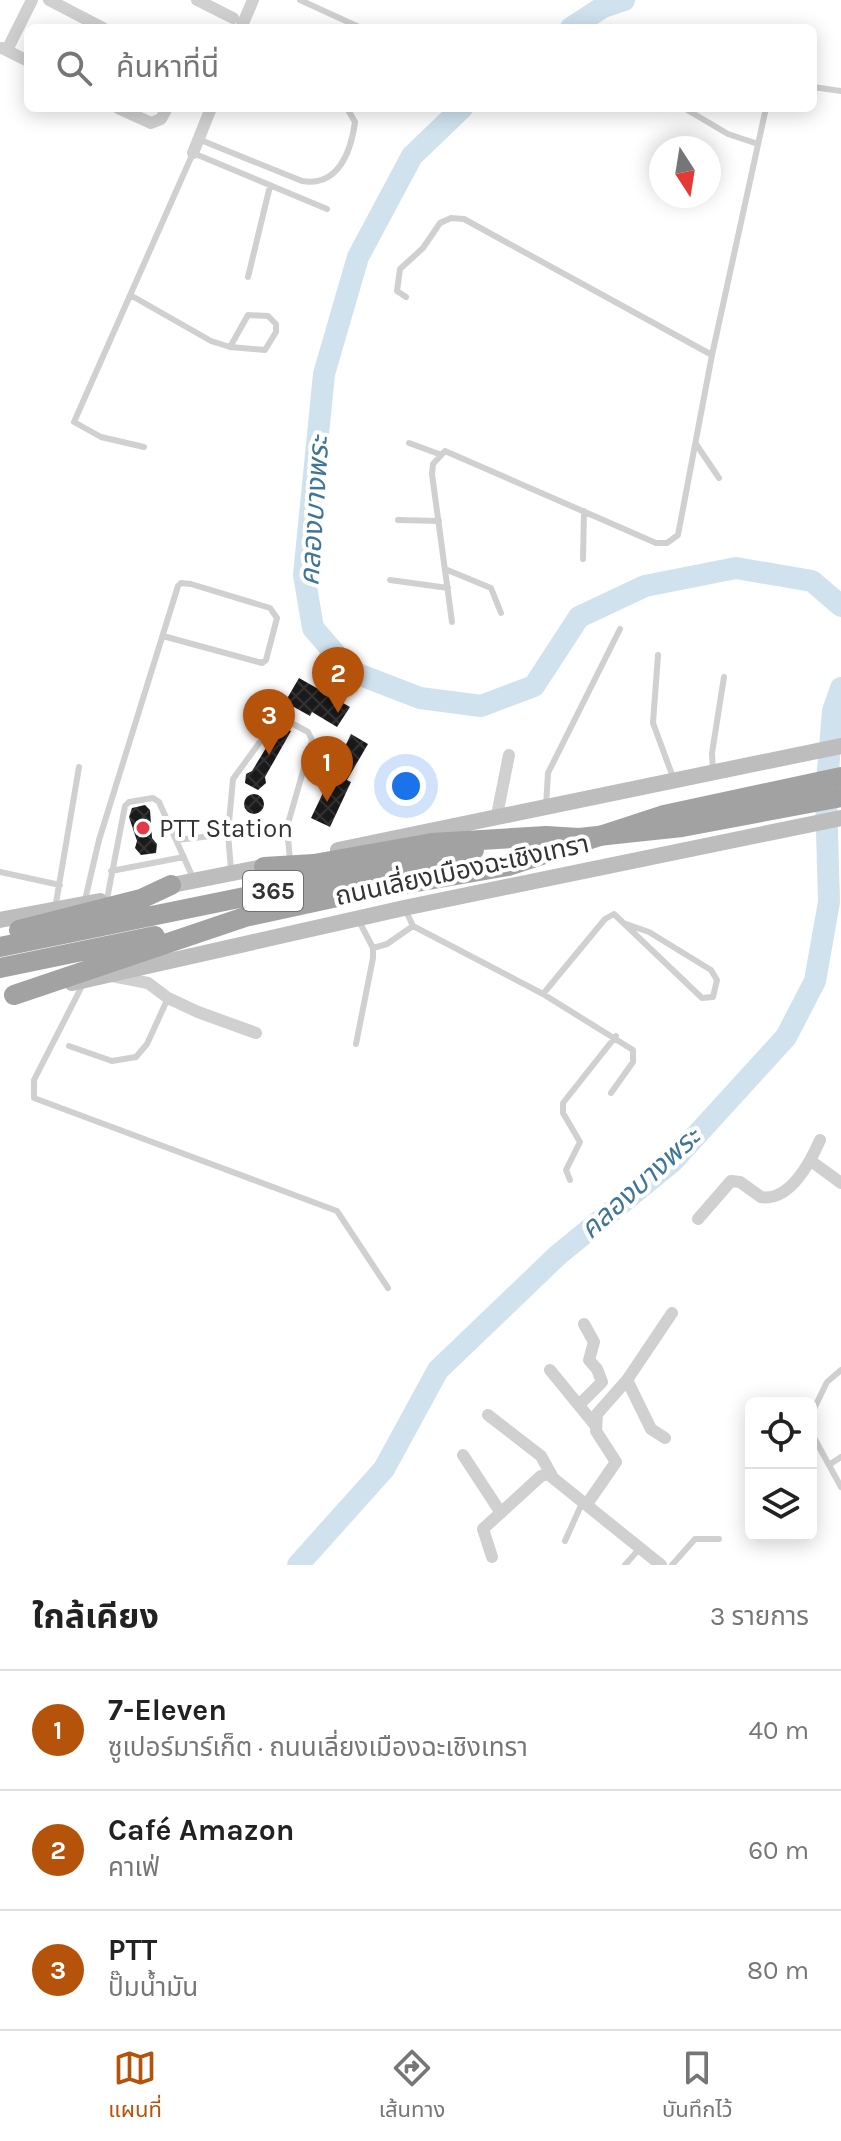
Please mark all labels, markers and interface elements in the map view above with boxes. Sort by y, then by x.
search box [24,24,817,112]
icon: search [52,46,96,90]
text: ค้นหาที่นี่ [116,49,219,85]
north arrow [649,136,721,208]
water label: คลองบางพระ [292,432,336,587]
pin: 2 [312,647,364,713]
pin: 3 [243,689,295,755]
pin: 1 [301,736,353,802]
your location [386,766,426,806]
place label: PTT Station [159,813,293,844]
marker: PTT Station [134,819,152,837]
street label: ถนนเลี่ยงเมืองฉะเชิงเทรา [332,825,592,912]
road number: 365 [243,871,303,911]
water label: คลองบางพระ [573,1119,709,1246]
map controls [745,1397,817,1541]
button: locate [745,1397,817,1469]
button: layers [745,1469,817,1541]
text: ใกล้เคียง [32,1597,159,1637]
text: 3 รายการ [710,1601,809,1632]
text: 7-Eleven [108,1692,227,1728]
text: 1 [53,1715,63,1746]
text: 40 m [749,1715,809,1746]
text: ซูเปอร์มาร์เก็ต · ถนนเลี่ยงเมืองฉะเชิงเทรา [108,1732,528,1763]
text: Café Amazon [108,1812,294,1848]
text: 2 [50,1835,66,1866]
text: 60 m [748,1835,809,1866]
text: คาเฟ่ [108,1852,159,1883]
text: PTT [108,1932,157,1968]
text: 3 [50,1955,66,1986]
text: 80 m [747,1955,809,1986]
text: ปั๊มน้ำมัน [108,1972,198,2003]
tab: แผนที่ [108,2046,162,2127]
tab: เส้นทาง [379,2046,445,2127]
tab: บันทึกไว้ [662,2046,733,2127]

